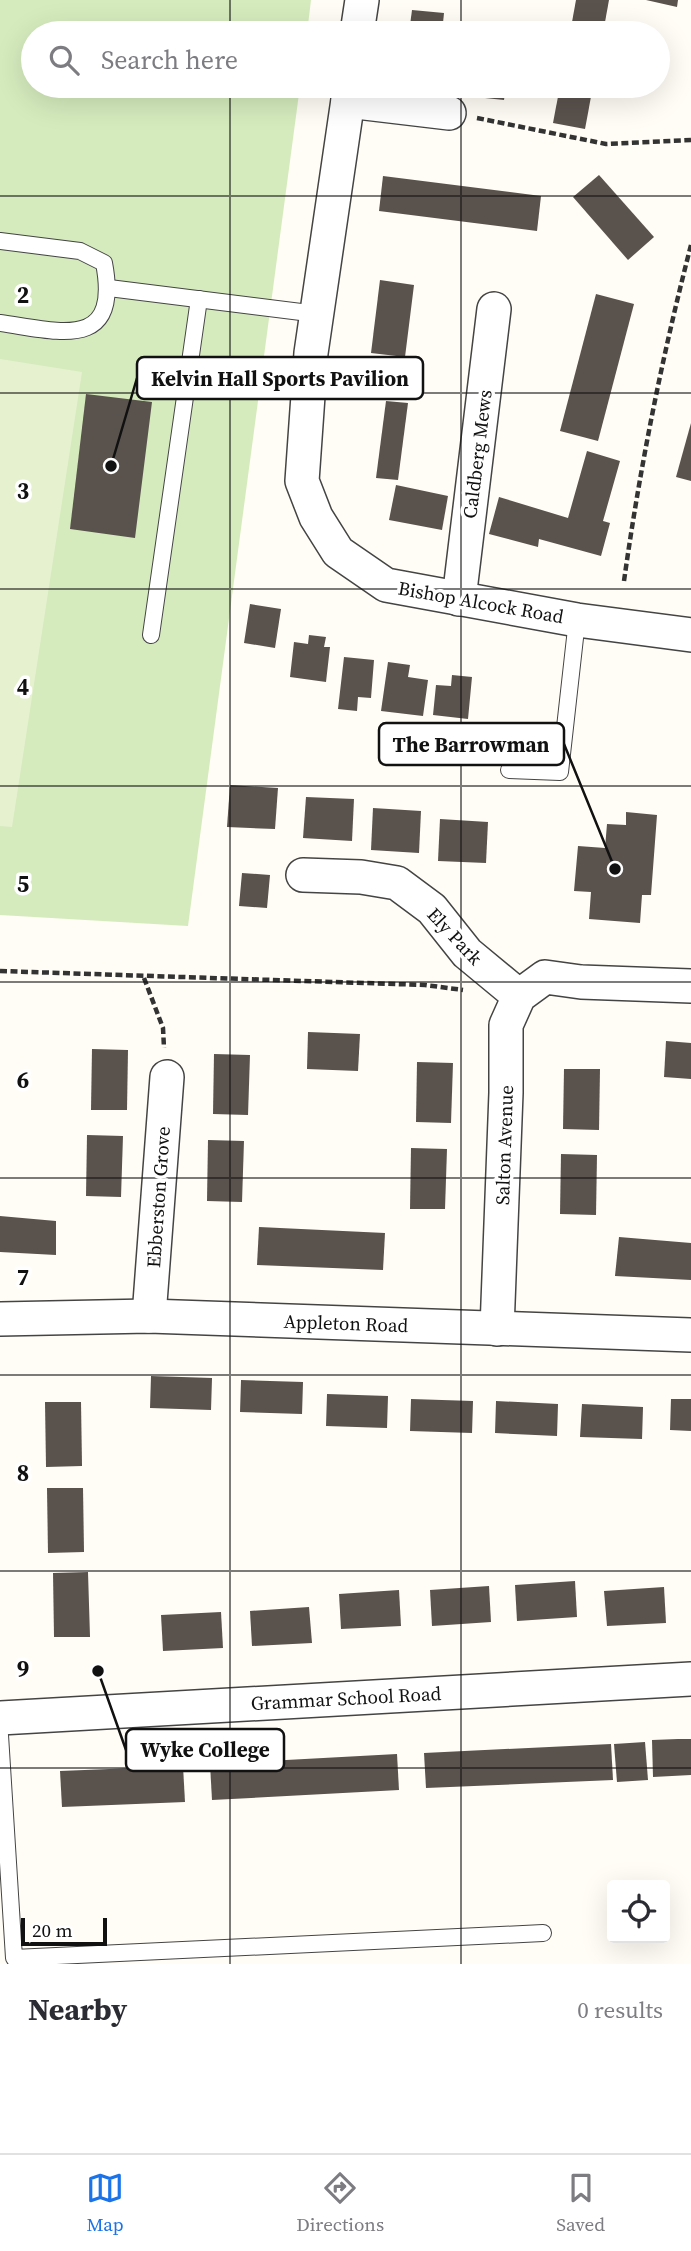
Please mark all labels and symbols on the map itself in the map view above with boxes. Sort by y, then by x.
text: 2 [17,279,29,311]
callout: Kelvin Hall Sports Pavilion [137,357,423,399]
text: Kelvin Hall Sports Pavilion [151,364,409,393]
street label: Caldberg Mews [456,388,498,520]
text: 3 [17,475,29,507]
street label: Bishop Alcock Road [396,575,566,629]
text: 4 [17,671,29,703]
callout: The Barrowman [379,723,564,765]
text: The Barrowman [393,730,550,759]
text: 5 [17,868,29,900]
street label: Ely Park [422,902,489,971]
text: 6 [17,1064,29,1096]
street label: Salton Avenue [489,1085,519,1205]
street label: Ebberston Grove [140,1125,176,1269]
text: 7 [17,1261,29,1293]
street label: Appleton Road [283,1308,409,1338]
text: 8 [17,1457,29,1489]
text: 9 [17,1653,29,1685]
street label: Grammar School Road [250,1680,442,1716]
callout: Wyke College [126,1729,284,1771]
text: Wyke College [140,1735,270,1764]
scale bar [21,1915,107,1947]

